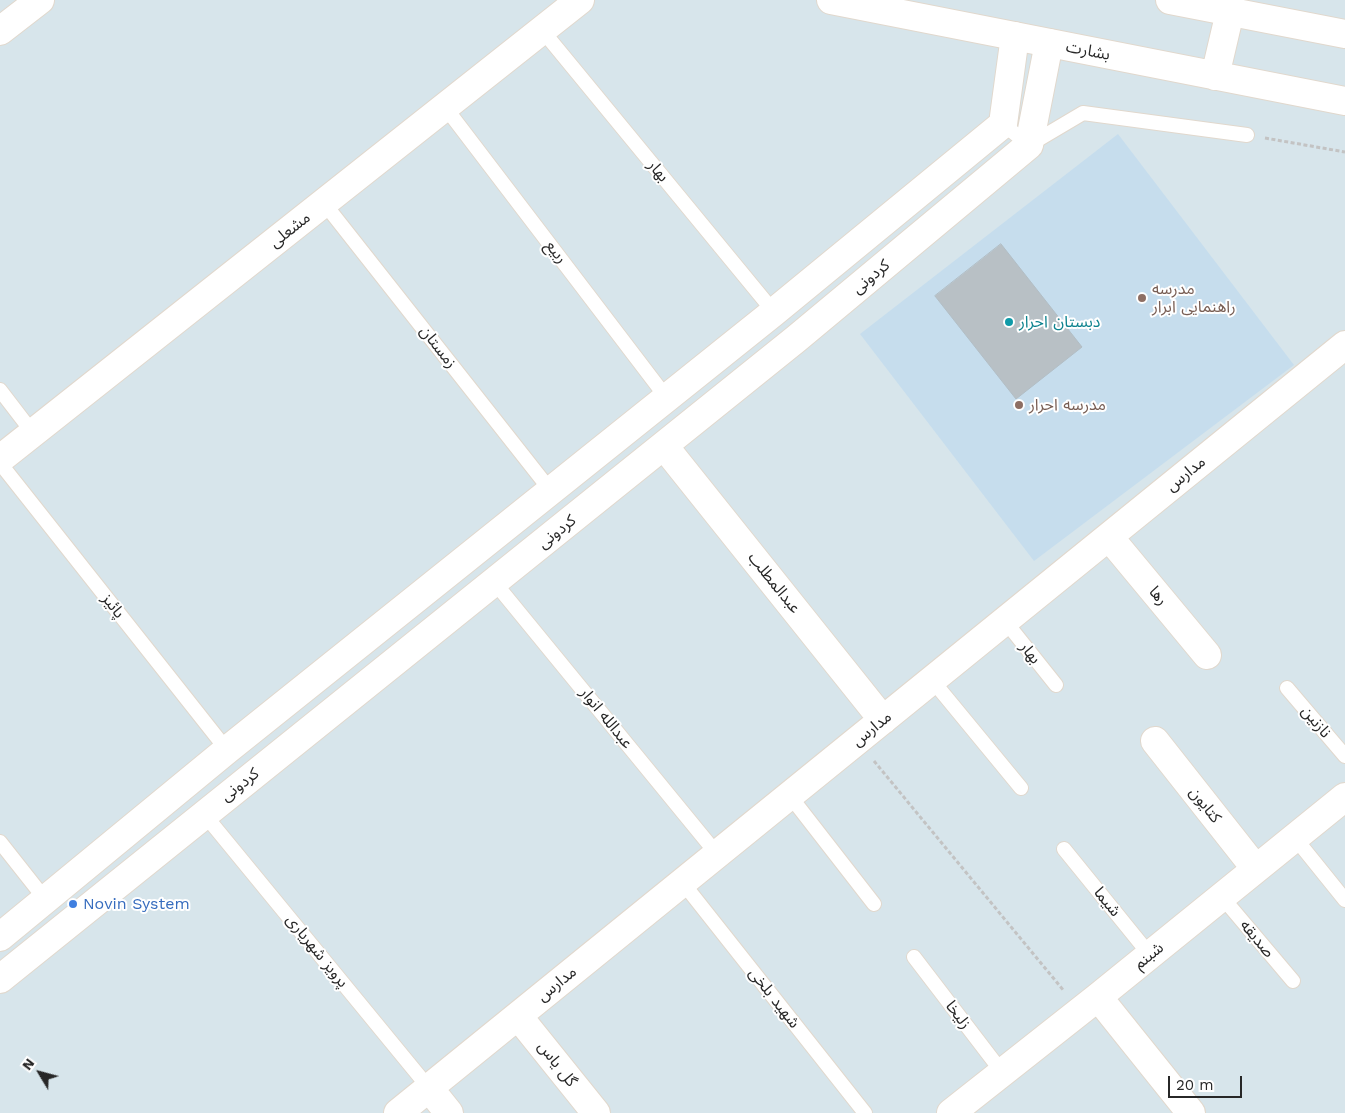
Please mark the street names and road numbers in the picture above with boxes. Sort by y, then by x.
street label: بشارت [1064,37,1112,65]
street label: بهار [643,156,673,186]
street label: مشعلی [266,208,314,252]
street label: ربیع [541,237,571,267]
street label: کردونی [848,256,894,298]
street label: زمستان [415,322,461,372]
street label: مدارس [1162,452,1210,496]
street label: کردونی [534,511,580,553]
street label: عبدالمطلب [744,549,804,617]
street label: رها [1145,583,1171,609]
street label: پائیز [97,590,129,622]
street label: بهار [1015,638,1045,668]
street label: عبدالله انوار [575,683,637,753]
street label: نازنین [1297,702,1335,742]
street label: مدارس [848,707,896,751]
street label: کردونی [217,764,263,806]
street label: کتایون [1185,783,1225,827]
street label: شیما [1089,883,1125,921]
street label: پرویز شهریاری [282,910,352,992]
street label: صدیقه [1236,916,1278,962]
street label: شبنم [1130,938,1168,974]
street label: مدارس [533,962,581,1006]
street label: شهید بلخی [744,964,804,1032]
street label: زلیخا [941,997,975,1033]
street label: گل یاس [533,1037,581,1091]

